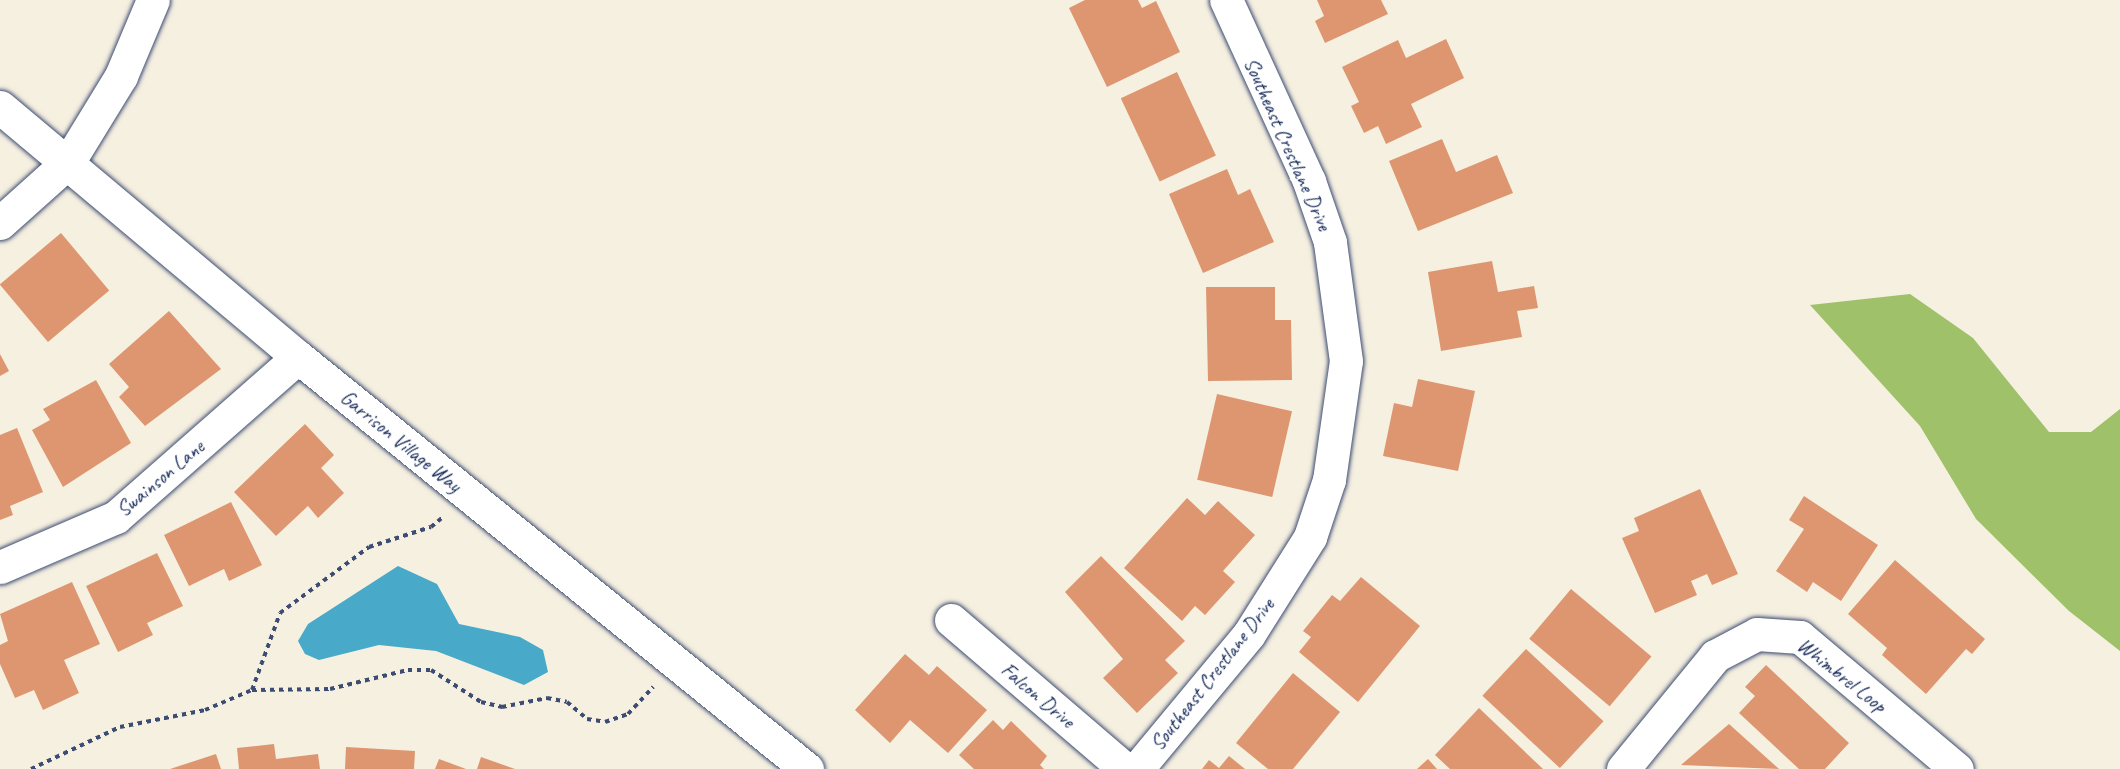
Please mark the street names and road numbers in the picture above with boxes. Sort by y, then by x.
street label: Southeast Crestlane Drive [1239,54,1337,234]
street label: Garrison Village Way [336,385,466,497]
street label: Swainson Lane [111,434,209,522]
street label: Southeast Crestlane Drive [1145,593,1279,755]
street label: Whimbrel Loop [1792,632,1892,718]
street label: Falcon Drive [996,657,1080,733]

